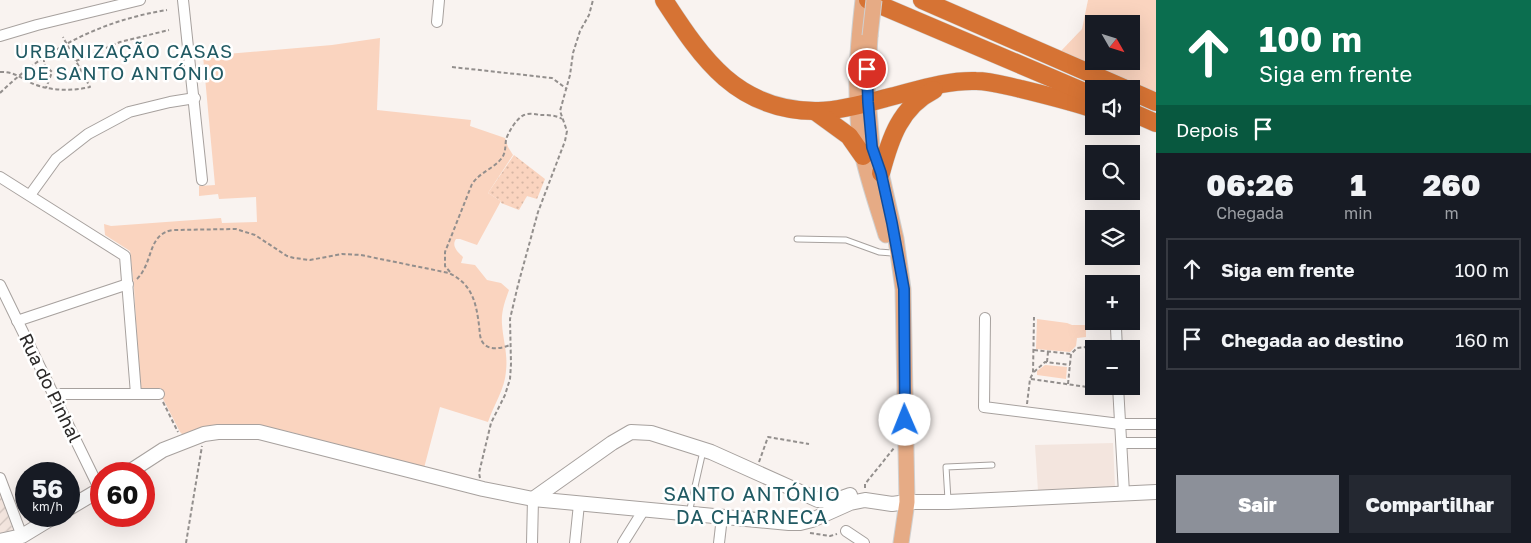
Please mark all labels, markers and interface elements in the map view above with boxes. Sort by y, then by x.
north arrow [1085,15,1140,70]
map controls [1085,15,1140,395]
text: 100 m [1259,18,1362,60]
icon: ahead [1176,20,1241,85]
district label: URBANIZAÇÃO CASAS DE SANTO ANTÓNIO [15,39,233,84]
pin [846,48,888,90]
icon: arrive [853,55,881,83]
text: Siga em frente [1259,60,1412,87]
button: sound [1085,80,1140,135]
icon: arrive [1249,115,1277,143]
text: Depois [1176,118,1239,141]
button: search [1085,145,1140,200]
text: 06:26 [1206,167,1294,203]
text: 1 [1350,167,1366,203]
text: 260 [1423,167,1481,203]
text: Chegada [1216,203,1284,223]
text: min [1344,203,1372,223]
text: m [1445,203,1459,223]
button: layers [1085,210,1140,265]
icon: ahead [1178,255,1206,283]
text: Siga em frente [1221,258,1355,281]
text: 100 m [1455,258,1509,281]
button: + [1085,275,1140,330]
icon: arrive [1178,325,1206,353]
text: Chegada ao destino [1221,328,1404,351]
text: 160 m [1455,328,1509,351]
street label: Rua do Pinhal [15,329,87,446]
button: − [1085,340,1140,395]
position arrow [878,393,930,445]
speed limit sign: 60 [90,462,155,527]
text: 56 [32,473,63,504]
button: Sair [1176,475,1339,533]
button: Compartilhar [1349,475,1511,533]
district label: SANTO ANTÓNIO DA CHARNECA [663,481,841,528]
text: km/h [32,499,63,514]

